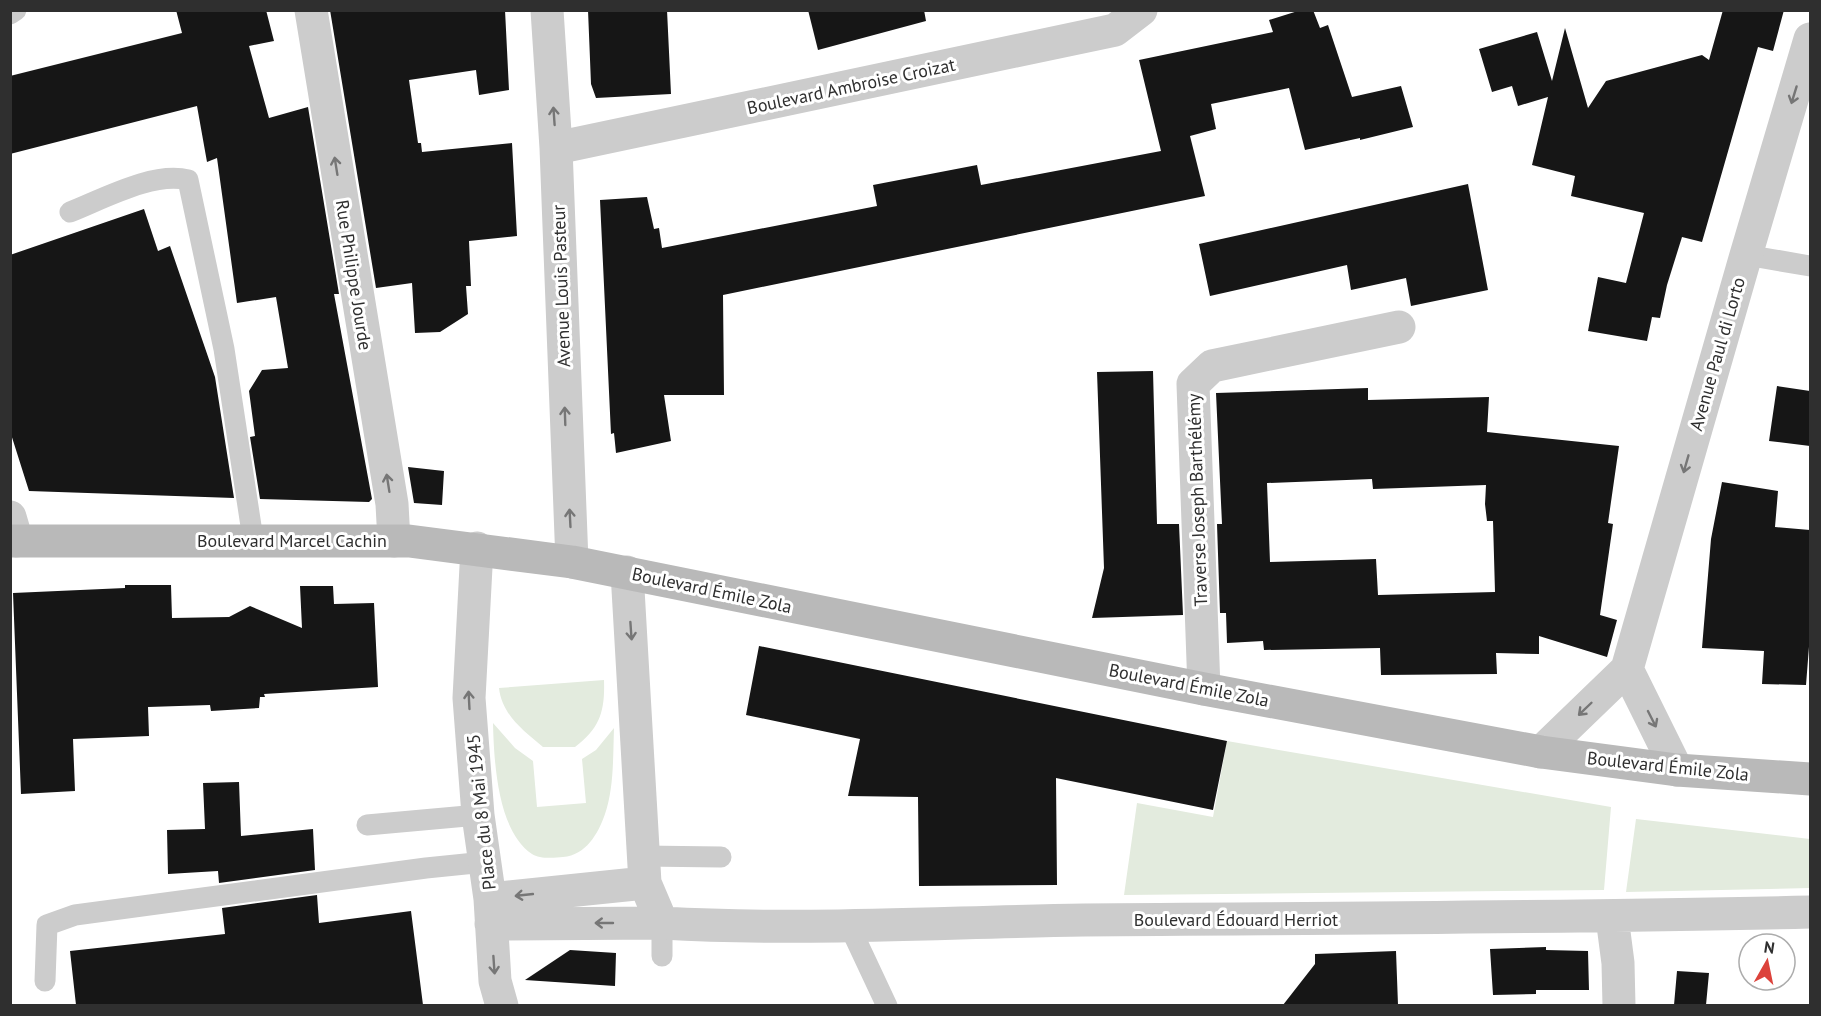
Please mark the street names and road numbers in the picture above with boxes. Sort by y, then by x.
street label: Boulevard Ambroise Croizat [745,53,957,119]
street label: Rue Philippe Jourde [331,198,377,352]
street label: Avenue Louis Pasteur [547,204,575,368]
street label: Avenue Paul di Lorto [1684,275,1750,433]
street label: Traverse Joseph Barthélémy [1182,393,1212,607]
street label: Boulevard Marcel Cachin [197,529,387,552]
street label: Boulevard Émile Zola [630,562,794,618]
street label: Boulevard Émile Zola [1107,658,1271,712]
street label: Place du 8 Mai 1945 [461,733,501,891]
street label: Boulevard Émile Zola [1586,746,1750,786]
street label: Boulevard Édouard Herriot [1134,908,1338,931]

